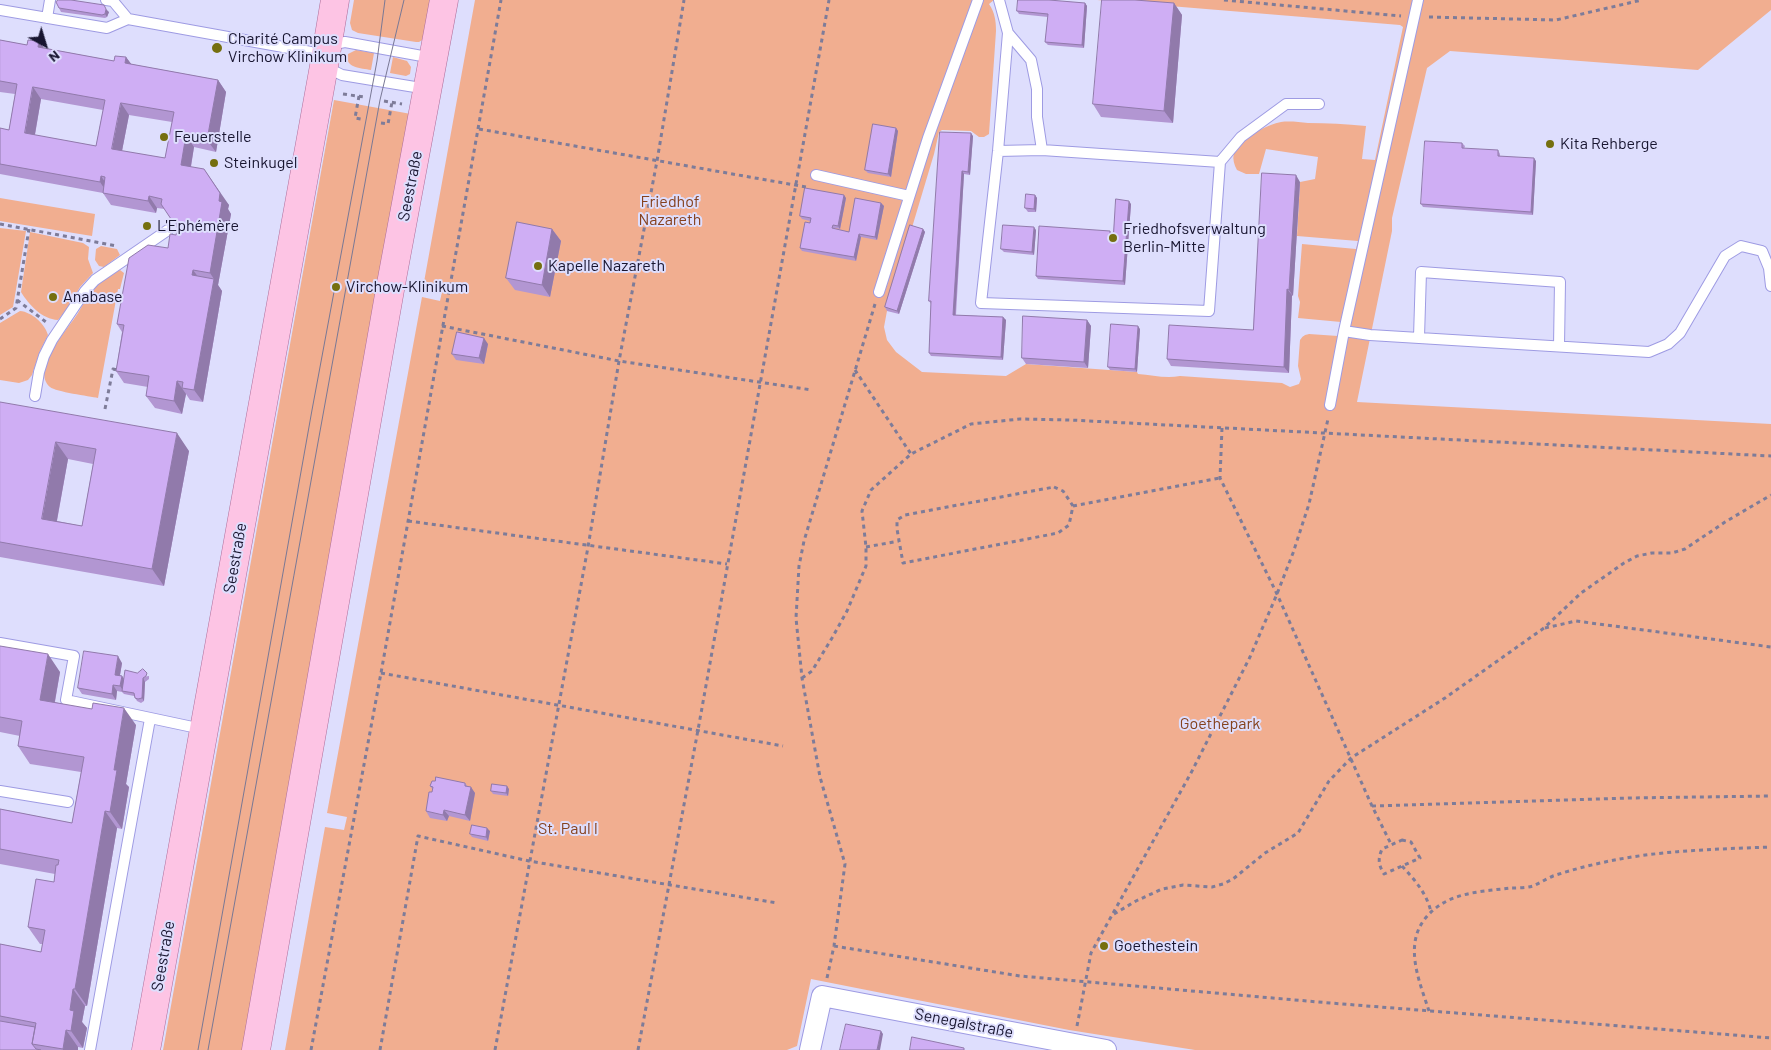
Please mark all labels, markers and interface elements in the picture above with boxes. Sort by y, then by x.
north arrow [20,20,70,70]
place label: Charité Campus Virchow Klinikum [228,29,347,67]
marker: Charité Campus Virchow Klinikum [210,41,224,55]
text: N [46,48,64,67]
place label: Feuerstelle [174,127,252,147]
marker: Feuerstelle [158,131,170,143]
place label: Kita Rehberge [1560,134,1658,154]
marker: Kita Rehberge [1544,138,1556,150]
street label: Seestraße [394,149,426,223]
place label: Steinkugel [224,153,298,173]
marker: Steinkugel [208,157,220,169]
park label: Friedhof Nazareth [639,192,701,230]
place label: L'Ephémère [157,216,239,236]
place label: Friedhofsverwaltung Berlin-Mitte [1123,219,1266,257]
marker: L'Ephémère [141,220,153,232]
marker: Friedhofsverwaltung Berlin-Mitte [1107,232,1119,244]
place label: Kapelle Nazareth [548,256,665,276]
marker: Kapelle Nazareth [532,260,544,272]
place label: Virchow-Klinikum [346,277,468,297]
marker: Virchow-Klinikum [330,281,342,293]
place label: Anabase [63,287,123,307]
marker: Anabase [47,291,59,303]
street label: Seestraße [219,521,251,595]
park label: Goethepark [1180,714,1260,734]
park label: St. Paul I [538,819,598,839]
street label: Seestraße [147,919,179,993]
place label: Goethestein [1114,936,1198,956]
marker: Goethestein [1098,940,1110,952]
street label: Senegalstraße [913,1004,1015,1042]

